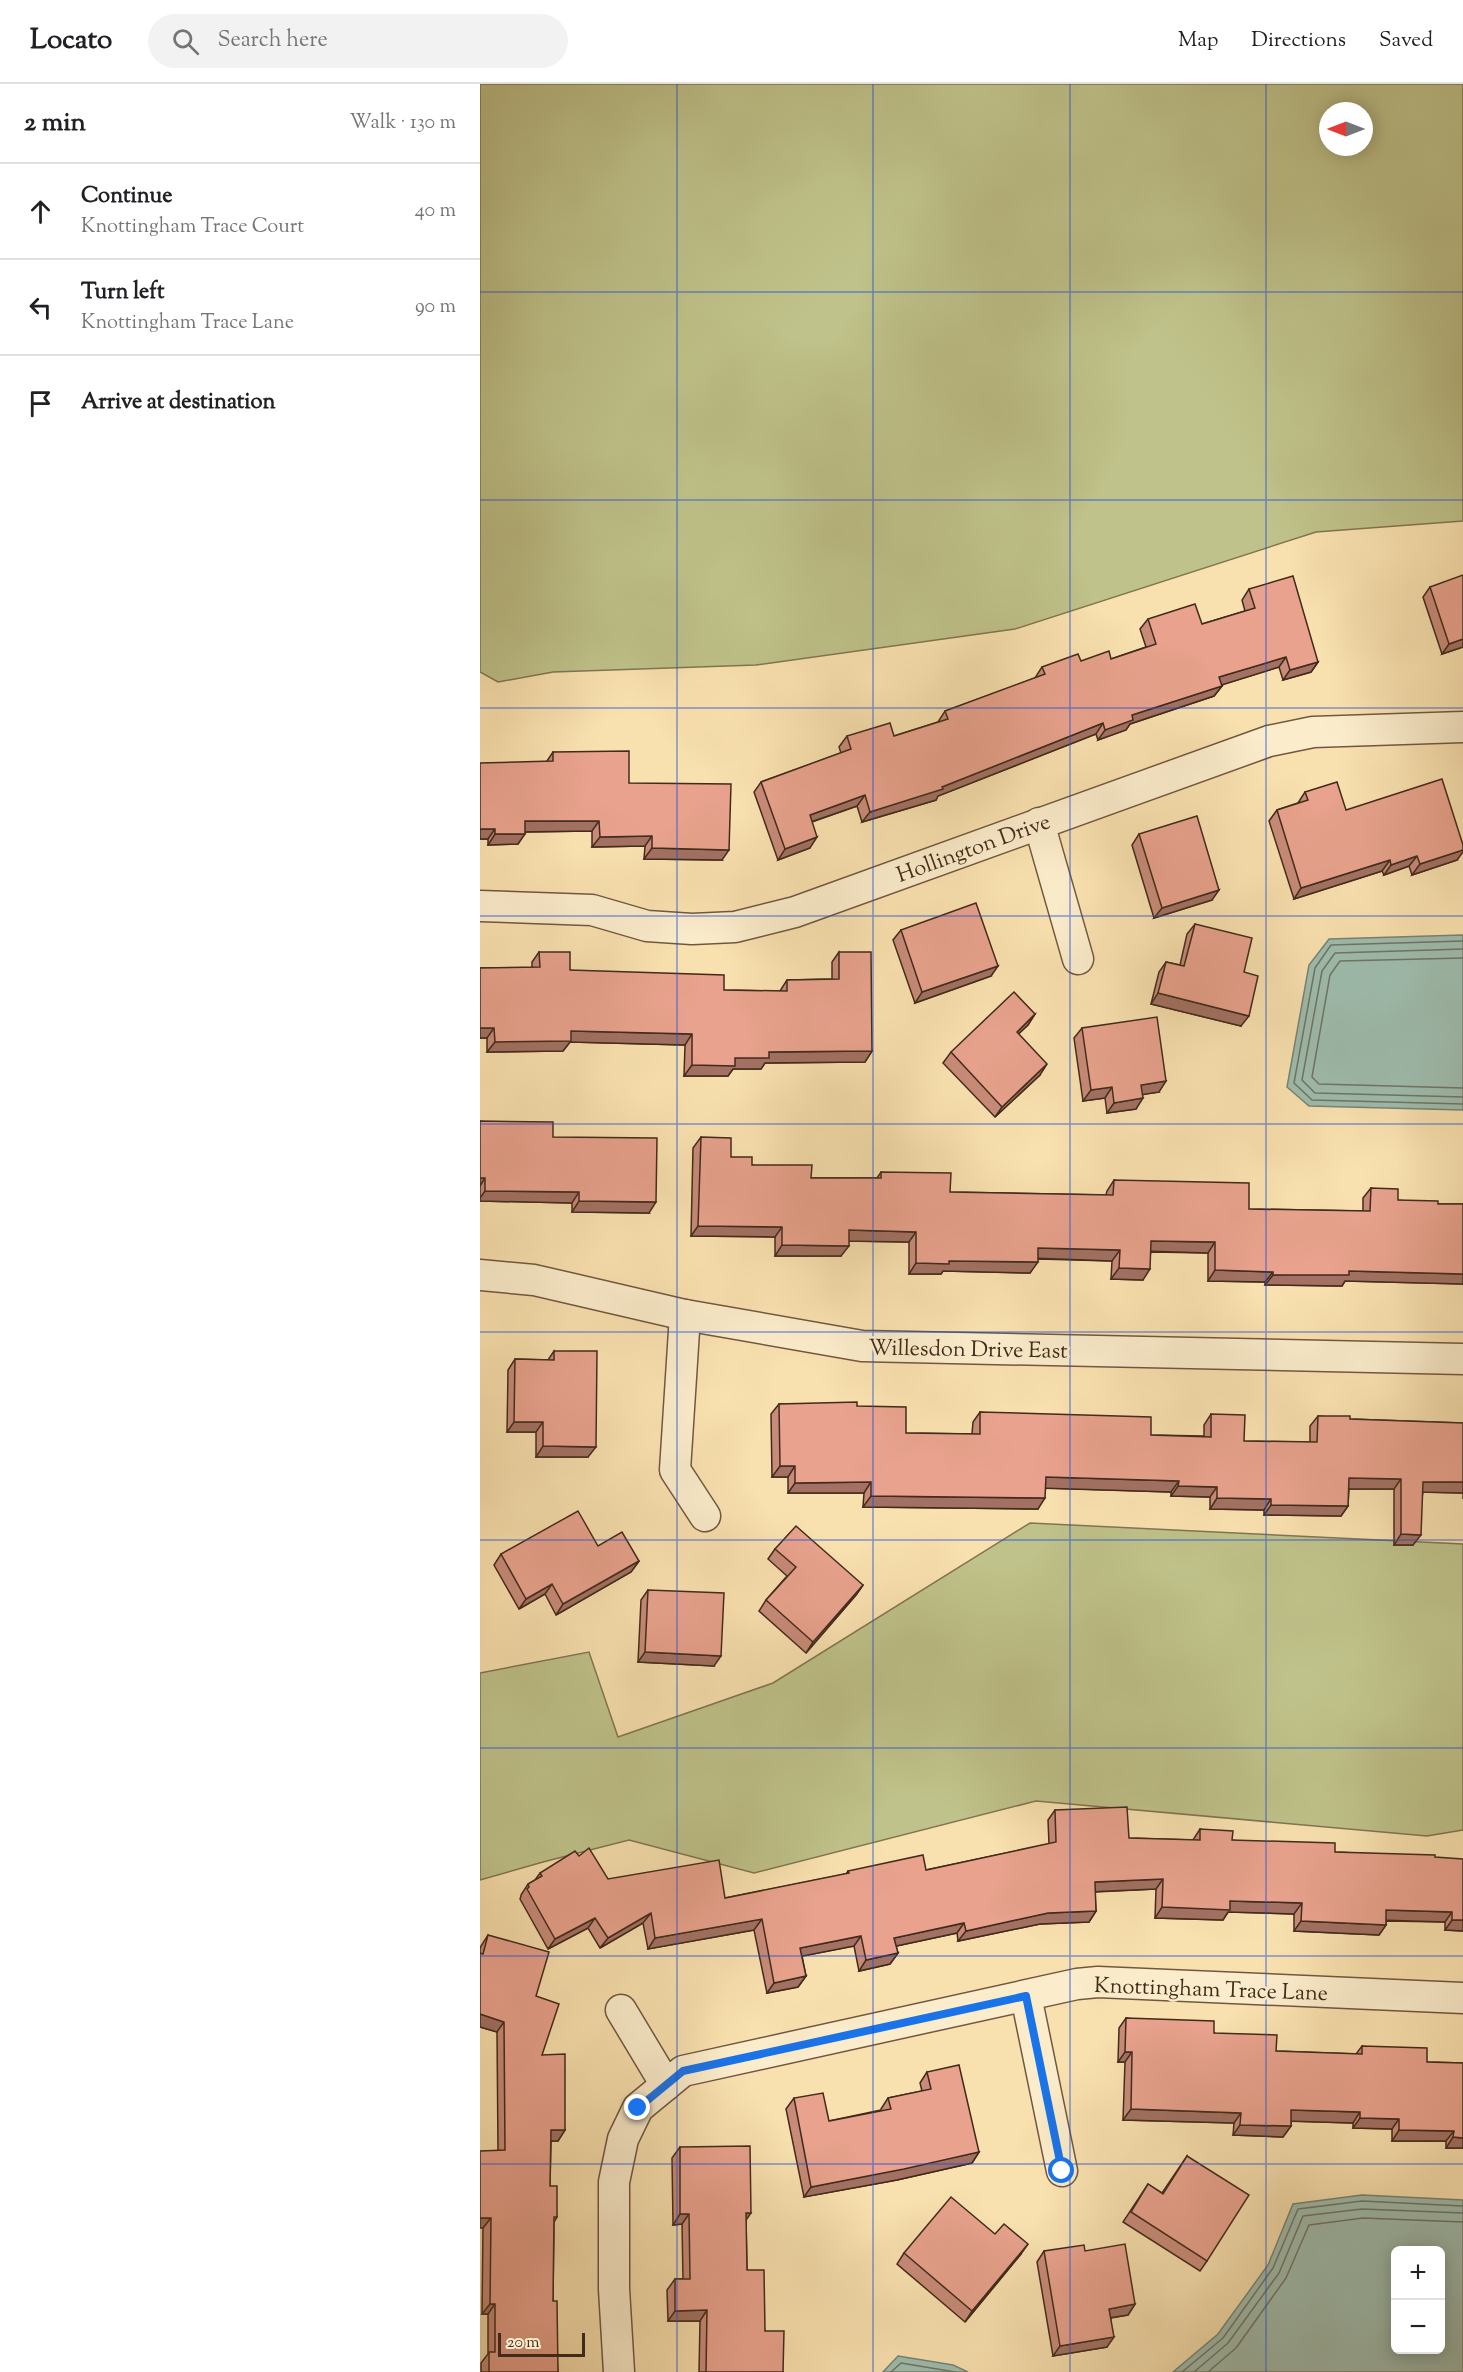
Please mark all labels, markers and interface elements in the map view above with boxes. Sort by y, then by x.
search box [148,14,568,68]
text: Locato [30,21,112,61]
icon: search [169,25,202,58]
text: Search here [217,25,328,57]
text: Map [1178,26,1218,56]
text: Directions [1251,26,1346,56]
text: Saved [1379,26,1433,56]
north arrow [1319,102,1373,156]
text: 2 min [24,105,86,142]
text: Walk · 130 m [349,109,456,138]
text: Continue [81,181,172,213]
icon: ahead [24,195,57,228]
text: 40 m [415,197,456,226]
text: Knottingham Trace Court [81,213,304,242]
text: Turn left [81,277,164,309]
icon: left [24,291,57,324]
text: 90 m [415,293,456,322]
text: Knottingham Trace Lane [81,309,294,338]
icon: arrive [24,387,57,420]
text: Arrive at destination [81,387,276,419]
street label: Hollington Drive [893,807,1055,892]
street label: Willesdon Drive East [868,1333,1068,1369]
street label: Knottingham Trace Lane [1093,1971,1329,2011]
route end [624,2094,650,2120]
route start [1048,2157,1074,2183]
map controls [1391,2246,1445,2354]
button: + [1391,2246,1445,2300]
button: − [1391,2300,1445,2354]
scale bar [498,2330,585,2358]
text: 20 m [507,2332,540,2355]

